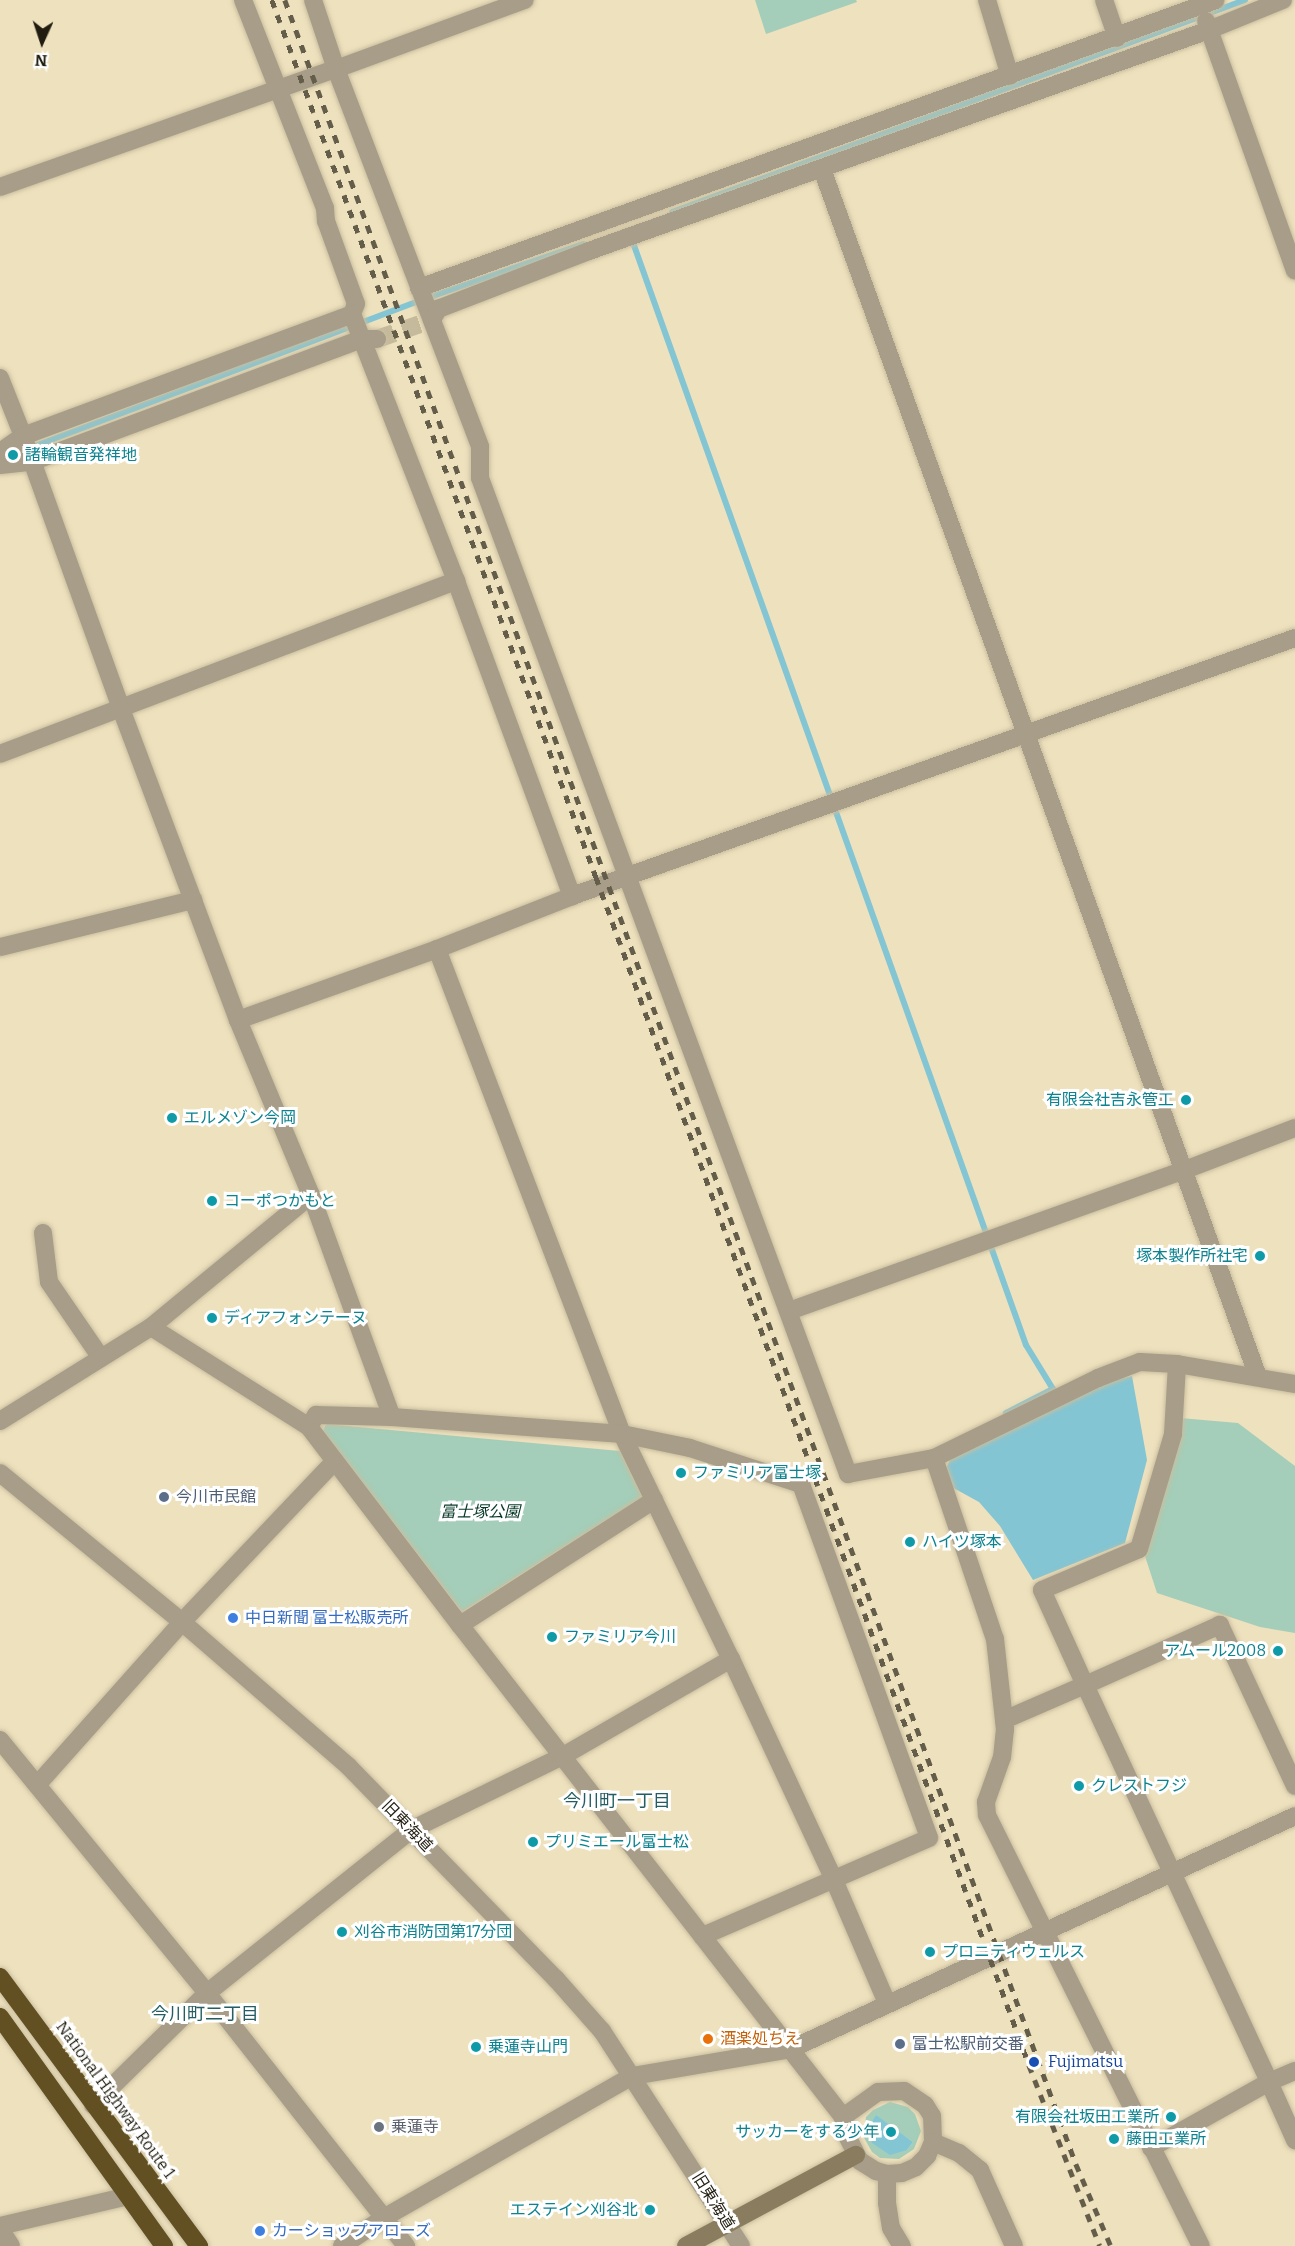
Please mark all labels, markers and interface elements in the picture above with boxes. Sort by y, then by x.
north arrow [12,12,72,72]
text: N [34,51,48,70]
place label: 諸輪観音発祥地 [25,445,137,465]
marker: 諸輪観音発祥地 [6,448,20,462]
place label: 有限会社吉永管工 [1046,1090,1174,1110]
marker: 有限会社吉永管工 [1179,1093,1193,1107]
place label: エルメゾン今岡 [184,1108,296,1128]
marker: エルメゾン今岡 [165,1111,179,1125]
place label: コーポつかもと [224,1191,336,1211]
marker: コーポつかもと [205,1194,219,1208]
place label: 塚本製作所社宅 [1136,1246,1248,1266]
marker: 塚本製作所社宅 [1253,1249,1267,1263]
place label: ディアフォンテーヌ [224,1308,368,1328]
marker: ディアフォンテーヌ [205,1311,219,1325]
place label: ファミリア富士塚 [693,1463,821,1483]
marker: ファミリア富士塚 [674,1466,688,1480]
place label: 今川市民館 [176,1487,256,1507]
marker: 今川市民館 [157,1490,171,1504]
park label: 富士塚公園 [440,1502,520,1522]
place label: ハイツ塚本 [922,1532,1002,1552]
marker: ハイツ塚本 [903,1535,917,1549]
place label: 中日新聞 富士松販売所 [245,1608,408,1628]
marker: 中日新聞 富士松販売所 [226,1611,240,1625]
place label: ファミリア今川 [564,1627,676,1647]
marker: ファミリア今川 [545,1630,559,1644]
place label: アムール2008 [1163,1641,1266,1661]
marker: アムール2008 [1271,1644,1285,1658]
place label: クレストフジ [1091,1776,1187,1796]
marker: クレストフジ [1072,1779,1086,1793]
district label: 今川町一丁目 [563,1790,671,1812]
street label: 旧東海道 [378,1796,436,1856]
place label: プリミエール富士松 [545,1832,689,1852]
marker: プリミエール富士松 [526,1835,540,1849]
place label: 刈谷市消防団第17分団 [354,1922,512,1942]
marker: 刈谷市消防団第17分団 [335,1925,349,1939]
place label: プロニティウェルス [942,1942,1086,1962]
marker: プロニティウェルス [923,1945,937,1959]
district label: 今川町二丁目 [151,2003,259,2025]
street label: National Highway Route 1 [52,2018,178,2182]
place label: 酒楽処ちえ [720,2029,800,2049]
marker: 酒楽処ちえ [701,2032,715,2046]
place label: 富士松駅前交番 [912,2034,1024,2054]
place label: 乗蓮寺山門 [488,2037,568,2057]
marker: 富士松駅前交番 [893,2037,907,2051]
marker: 乗蓮寺山門 [469,2040,483,2054]
place label: Fujimatsu [1048,2052,1123,2072]
marker: Fujimatsu [1025,2053,1043,2071]
place label: 有限会社坂田工業所 [1015,2107,1159,2127]
marker: 有限会社坂田工業所 [1164,2110,1178,2124]
place label: 乗蓮寺 [391,2117,439,2137]
marker: 乗蓮寺 [372,2120,386,2134]
place label: サッカーをする少年 [735,2122,879,2142]
marker: サッカーをする少年 [884,2125,898,2139]
place label: 藤田工業所 [1126,2129,1206,2149]
marker: 藤田工業所 [1107,2132,1121,2146]
street label: 旧東海道 [688,2169,738,2233]
place label: エステイン刈谷北 [510,2200,638,2220]
marker: エステイン刈谷北 [643,2203,657,2217]
place label: カーショップアローズ [272,2221,432,2241]
marker: カーショップアローズ [253,2224,267,2238]

